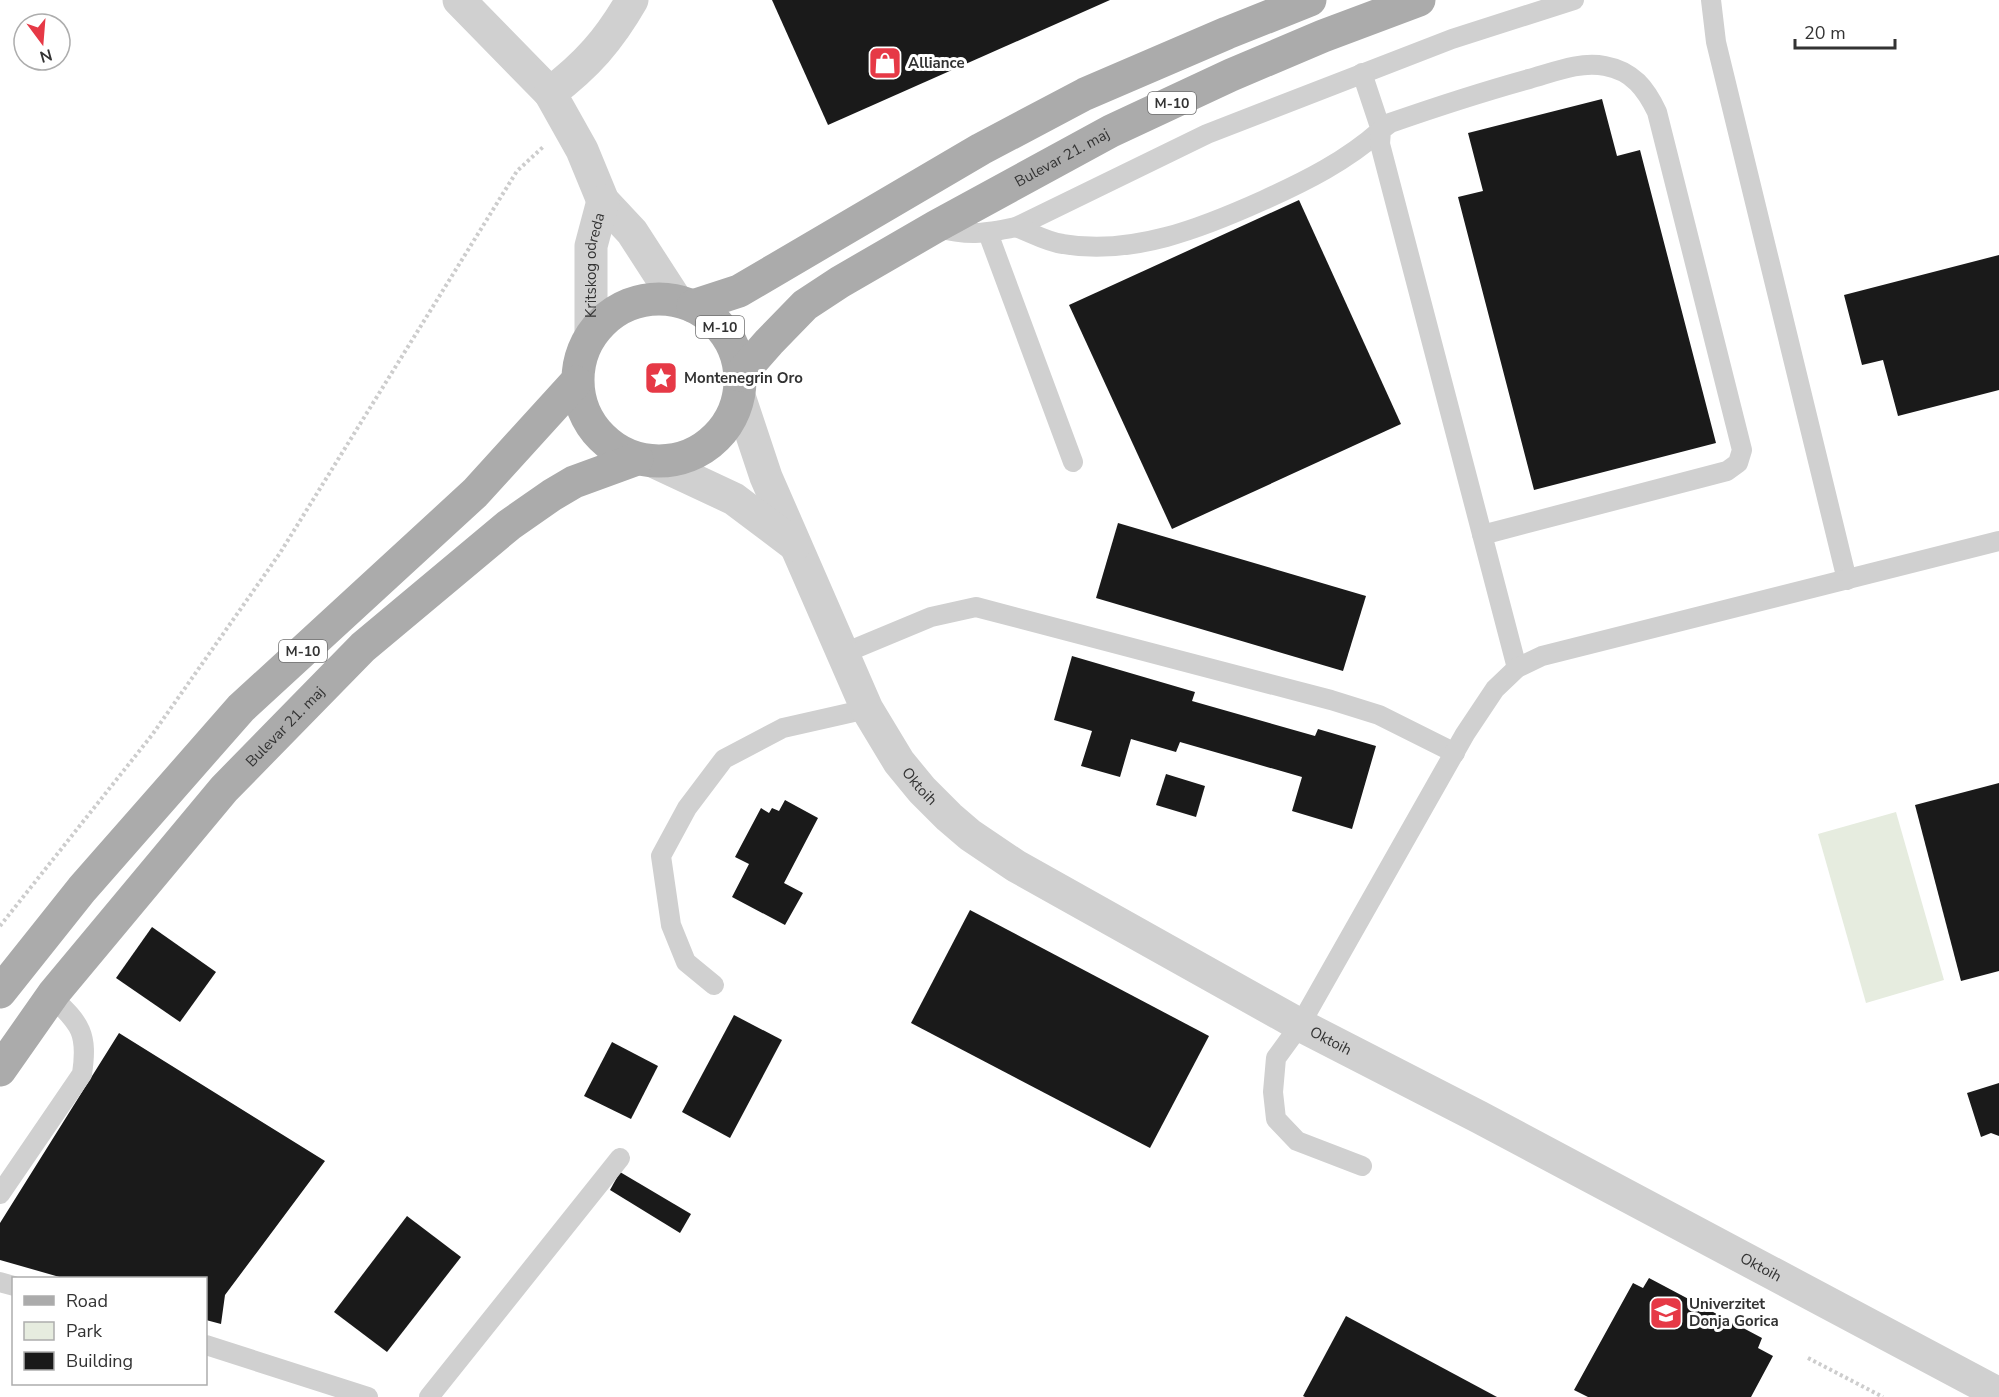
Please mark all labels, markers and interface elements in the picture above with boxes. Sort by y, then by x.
north arrow [12,12,72,72]
scale bar [1795,12,1896,50]
text: 20 m [1804,21,1846,45]
text: N [37,43,55,68]
shop icon: Alliance [867,45,903,81]
place label: Alliance [908,53,965,73]
road number: M-10 [1148,92,1196,114]
street label: Bulevar 21. maj [1011,124,1113,192]
street label: Kritskog odreda [581,211,609,318]
road number: M-10 [696,316,744,338]
place icon: Montenegrin Oro [643,360,679,396]
place label: Montenegrin Oro [684,368,803,388]
road number: M-10 [279,640,327,662]
street label: Bulevar 21. maj [241,682,329,771]
street label: Oktoih [897,763,942,810]
street label: Oktoih [1307,1022,1355,1060]
street label: Oktoih [1737,1248,1785,1286]
legend [12,1277,207,1385]
text: Road [66,1289,108,1313]
place label: Univerzitet Donja Gorica [1689,1294,1779,1331]
school or university icon: Univerzitet Donja Gorica [1648,1295,1684,1331]
text: Park [66,1319,103,1343]
text: Building [66,1349,133,1373]

